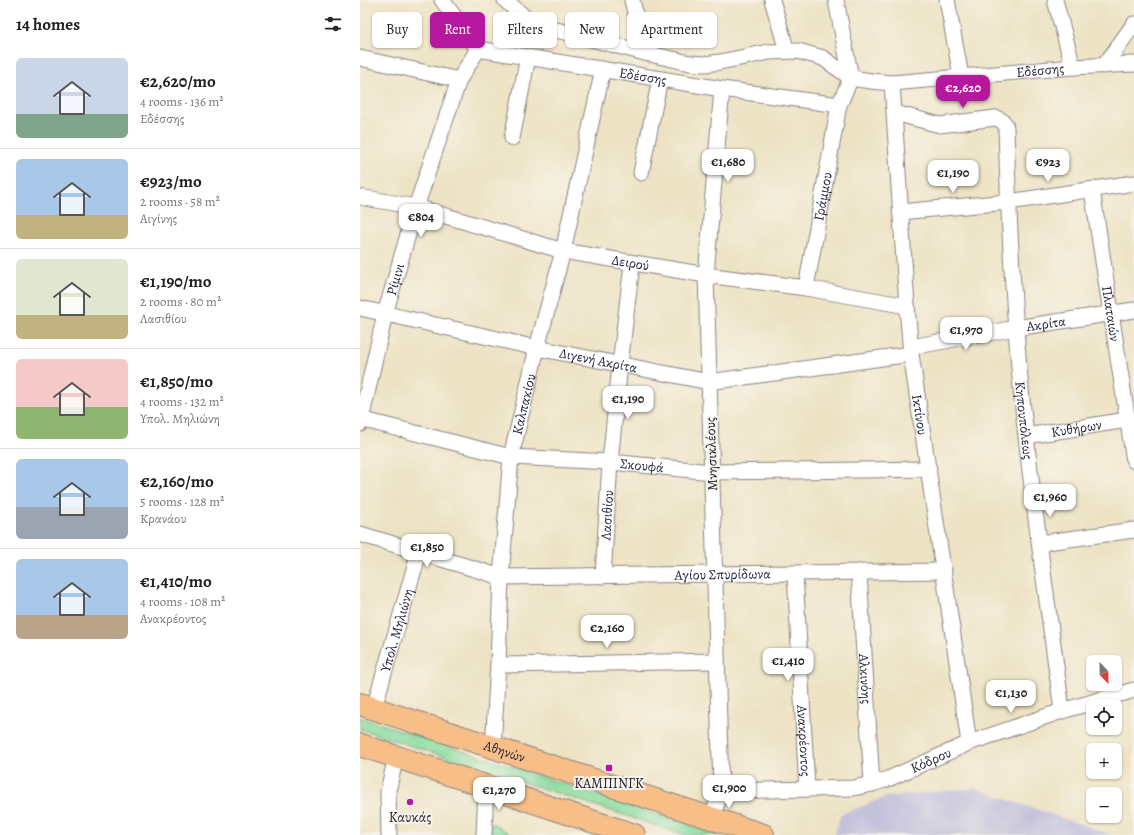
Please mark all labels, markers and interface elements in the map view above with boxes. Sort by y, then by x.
chip: Buy [372,12,422,48]
chip: Rent [430,12,485,48]
chip: Filters [493,12,557,48]
chip: New [565,12,619,48]
chip: Apartment [627,12,717,48]
text: 14 homes [16,13,80,36]
icon: filters [322,13,344,35]
street label: Εδέσσης [1016,59,1065,82]
street label: Εδέσσης [618,63,668,90]
text: €2,620/mo [140,70,216,93]
icon: home [48,74,96,122]
pin: €2,620 [930,75,996,109]
text: €2,620 [945,79,981,96]
text: 4 rooms · 136 m² [140,93,224,110]
text: Εδέσσης [140,110,185,127]
pin: €1,680 [695,149,761,183]
pin: €923 [1024,149,1072,183]
text: €1,680 [711,153,745,170]
text: €923 [1035,153,1061,170]
pin: €1,190 [920,160,986,194]
text: €1,190 [937,164,969,181]
text: €923/mo [140,170,202,193]
street label: Γράμμου [809,171,837,222]
icon: home [48,175,96,223]
text: 2 rooms · 58 m² [140,193,220,210]
pin: €804 [397,204,445,238]
text: €804 [408,208,434,225]
text: Αιγίνης [140,210,177,227]
street label: Δειρού [611,250,651,275]
street label: Ρίμινι [382,261,409,298]
text: €1,190/mo [140,270,212,293]
icon: home [48,275,96,323]
street label: Πλαταιών [1097,285,1124,343]
text: 2 rooms · 80 m² [140,293,221,310]
text: Λασιθίου [140,310,187,327]
street label: Ακρίτα [1024,311,1067,336]
pin: €1,970 [933,317,999,351]
text: €1,970 [949,321,983,338]
street label: Διγενή Ακρίτα [558,344,639,378]
text: €1,850/mo [140,370,213,393]
street label: Καλπακίου [508,372,541,437]
icon: home [48,375,96,423]
street label: Κηπουπόλεως [1010,380,1038,461]
pin: €1,190 [595,386,661,420]
text: €1,190 [612,390,644,407]
text: 4 rooms · 132 m² [140,393,224,410]
street label: Ικτίνου [907,393,932,436]
text: Υπολ. Μηλιώνη [140,410,220,427]
street label: Κυθήρων [1050,415,1103,442]
street label: Μνησικλέους [701,417,722,491]
street label: Σκουφά [619,454,665,477]
text: €2,160/mo [140,470,214,493]
icon: home [48,475,96,523]
pin: €1,960 [1017,484,1083,518]
text: €1,960 [1033,488,1067,505]
street label: Λασιθίου [596,489,618,542]
text: 5 rooms · 128 m² [140,493,224,510]
text: Κρανάου [140,510,186,527]
pin: €1,850 [394,534,460,568]
text: €1,850 [410,538,444,555]
street label: Αγίου Σπυρίδωνα [673,564,771,585]
text: €1,410/mo [140,570,212,593]
icon: home [48,575,96,623]
street label: Υπολ. Μηλιώνη [376,586,418,675]
text: 4 rooms · 108 m² [140,593,225,610]
text: Ανακρέοντος [140,610,207,627]
pin: €2,160 [574,615,640,649]
text: €2,160 [590,619,624,636]
pin: €1,410 [755,648,821,682]
text: €1,410 [772,652,804,669]
street label: Αλκινόης [854,652,876,705]
north arrow [1086,655,1122,691]
map controls [1086,655,1122,823]
pin: €1,130 [978,680,1044,714]
text: €1,130 [995,684,1027,701]
button: locate [1086,699,1122,735]
street label: Ανακρέοντος [792,703,815,777]
street label: Αθηνών [480,736,528,767]
street label: Κόδρου [908,743,954,778]
button: + [1086,743,1122,779]
marker: ΚΑΜΠΙΝΓΚ [604,763,614,773]
place label: ΚΑΜΠΙΝΓΚ [574,774,644,793]
pin: €1,900 [696,775,762,809]
pin: €1,270 [466,777,532,811]
text: €1,900 [712,779,746,796]
text: €1,270 [482,781,516,798]
button: − [1086,787,1122,823]
marker: Καυκάς [405,797,415,807]
place label: Καυκάς [389,808,431,827]

